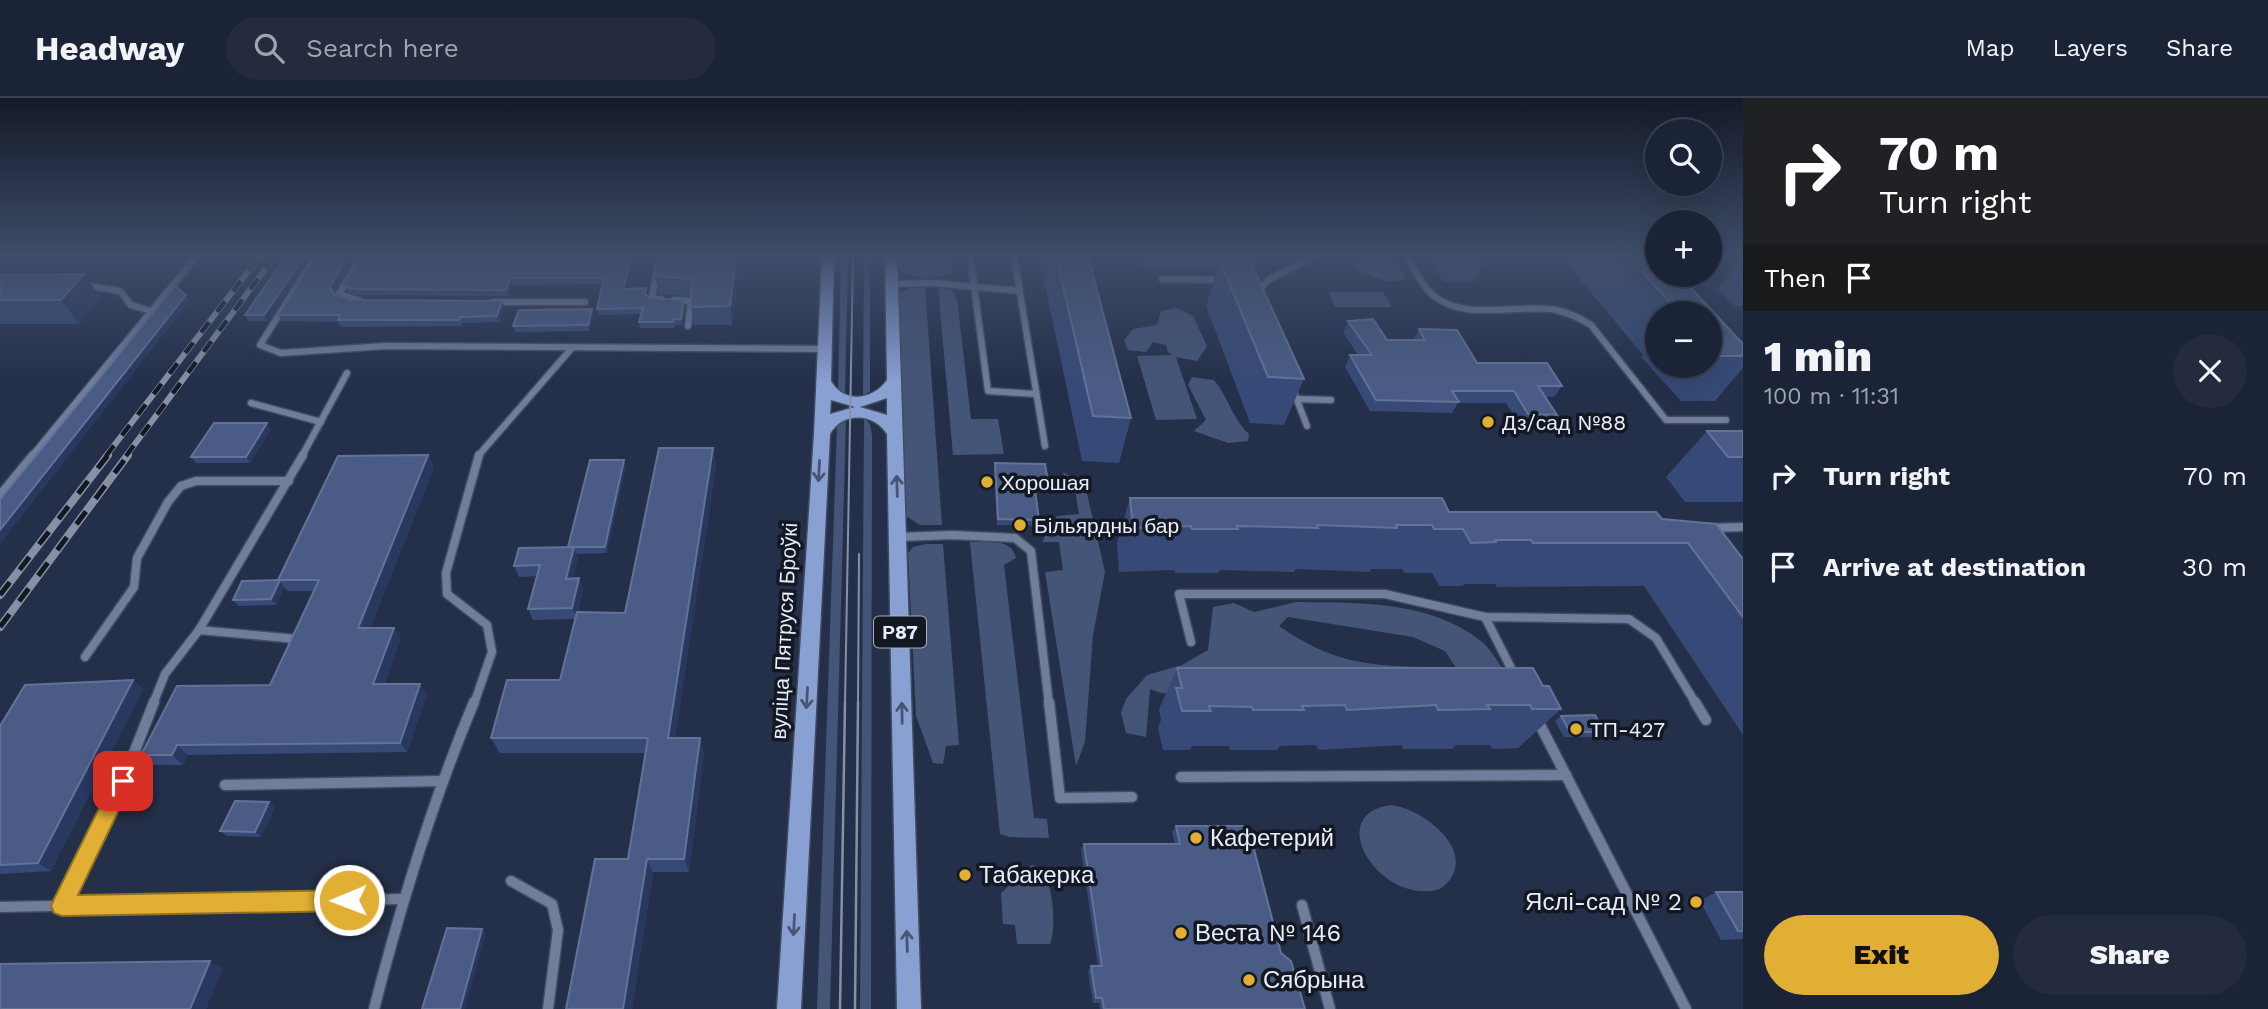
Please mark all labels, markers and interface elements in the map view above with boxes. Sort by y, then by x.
search box [226,17,716,80]
text: Headway [35,29,184,68]
icon: search [250,29,288,67]
text: Search here [306,33,459,63]
text: Map [1966,34,2014,62]
text: Layers [2052,34,2128,62]
text: Share [2166,34,2233,62]
map controls [1645,119,1722,378]
button: search [1645,119,1722,196]
text: 70 m [1879,124,1999,182]
icon: right [1764,126,1855,217]
text: Turn right [1879,183,2031,221]
button: + [1645,210,1722,287]
icon: arrive [1840,259,1878,297]
text: Then [1764,263,1826,293]
button: − [1645,301,1722,378]
text: 1 min [1764,332,1872,381]
button: close [2173,334,2247,408]
text: 100 m · 11:31 [1764,383,1899,410]
place label: Дз/сад №88 [1502,410,1626,435]
marker: Дз/сад №88 [1480,414,1496,430]
icon: right [1764,457,1802,495]
one-way arrow [813,459,826,482]
text: Turn right [1823,461,1950,491]
text: 70 m [2183,461,2247,491]
place label: Хорошая [1001,470,1090,495]
marker: Хорошая [979,474,995,490]
one-way arrow [890,475,903,498]
place label: Більярдны бар [1034,513,1179,538]
marker: Більярдны бар [1012,517,1028,533]
street label: вуліца Пятруся Броўкі [766,522,802,740]
icon: arrive [1764,548,1802,586]
text: Arrive at destination [1823,552,2086,582]
text: 30 m [2182,552,2247,582]
road number: Р87 [874,617,926,648]
one-way arrow [800,686,813,709]
one-way arrow [895,702,908,725]
place label: ТП-427 [1590,717,1665,742]
marker: ТП-427 [1568,721,1584,737]
pin [93,751,153,811]
icon: arrive [104,762,142,800]
place label: Кафетерий [1210,824,1334,852]
marker: Кафетерий [1188,830,1204,846]
place label: Табакерка [979,861,1095,889]
position arrow [312,863,386,937]
marker: Табакерка [957,867,973,883]
place label: Яслі-сад № 2 [1525,888,1682,916]
marker: Яслі-сад № 2 [1688,894,1704,910]
one-way arrow [787,913,800,936]
button: Exit [1764,915,1999,995]
button: Share [2013,915,2247,995]
place label: Веста № 146 [1195,919,1341,947]
marker: Веста № 146 [1173,925,1189,941]
one-way arrow [900,930,913,953]
place label: Сябрына [1263,966,1365,994]
marker: Сябрына [1241,972,1257,988]

